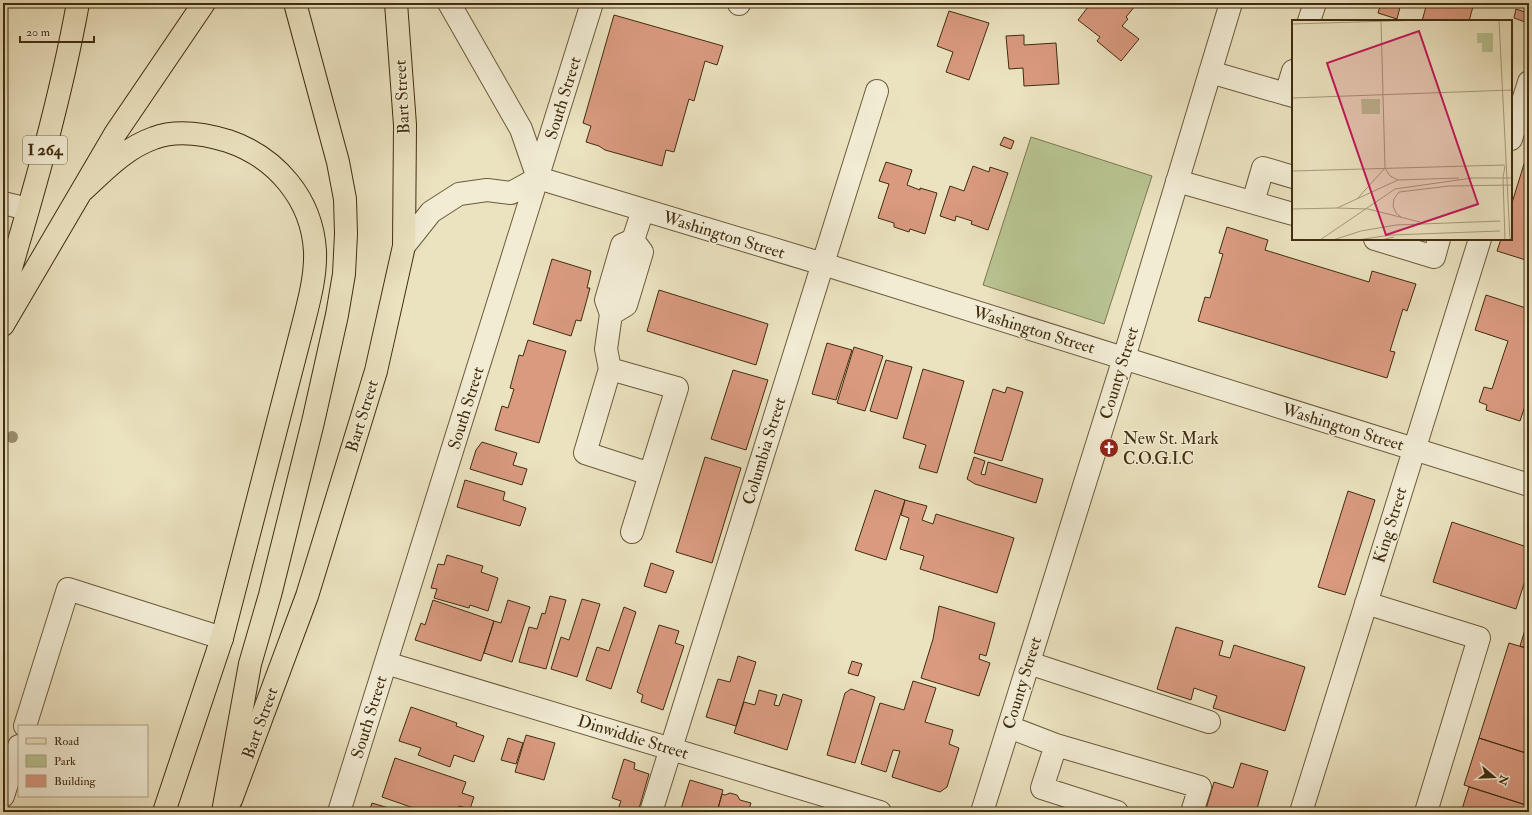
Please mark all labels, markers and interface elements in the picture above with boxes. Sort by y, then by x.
scale bar [20,18,94,44]
inset map [1292,20,1512,240]
text: 20 m [26,25,51,40]
street label: South Street [540,54,586,142]
street label: Bart Street [390,59,414,135]
road number: I 264 [23,136,67,164]
street label: Washington Street [660,206,788,264]
street label: Washington Street [970,301,1098,359]
street label: County Street [1095,324,1144,422]
street label: South Street [443,364,489,452]
street label: Bart Street [341,377,383,455]
street label: Columbia Street [738,394,790,507]
street label: Washington Street [1279,398,1407,456]
place label: New St. Mark C.O.G.I.C [1123,428,1219,469]
church icon: New St. Mark C.O.G.I.C [1098,437,1120,459]
street label: King Street [1369,484,1412,565]
street label: County Street [998,634,1047,732]
street label: South Street [346,673,392,761]
street label: Bart Street [237,684,283,762]
street label: Dinwiddie Street [575,710,691,764]
legend [18,725,148,797]
text: Road [54,734,79,749]
text: Park [54,754,76,769]
north arrow [1474,757,1514,797]
text: N [1495,772,1511,788]
text: Building [54,774,97,789]

